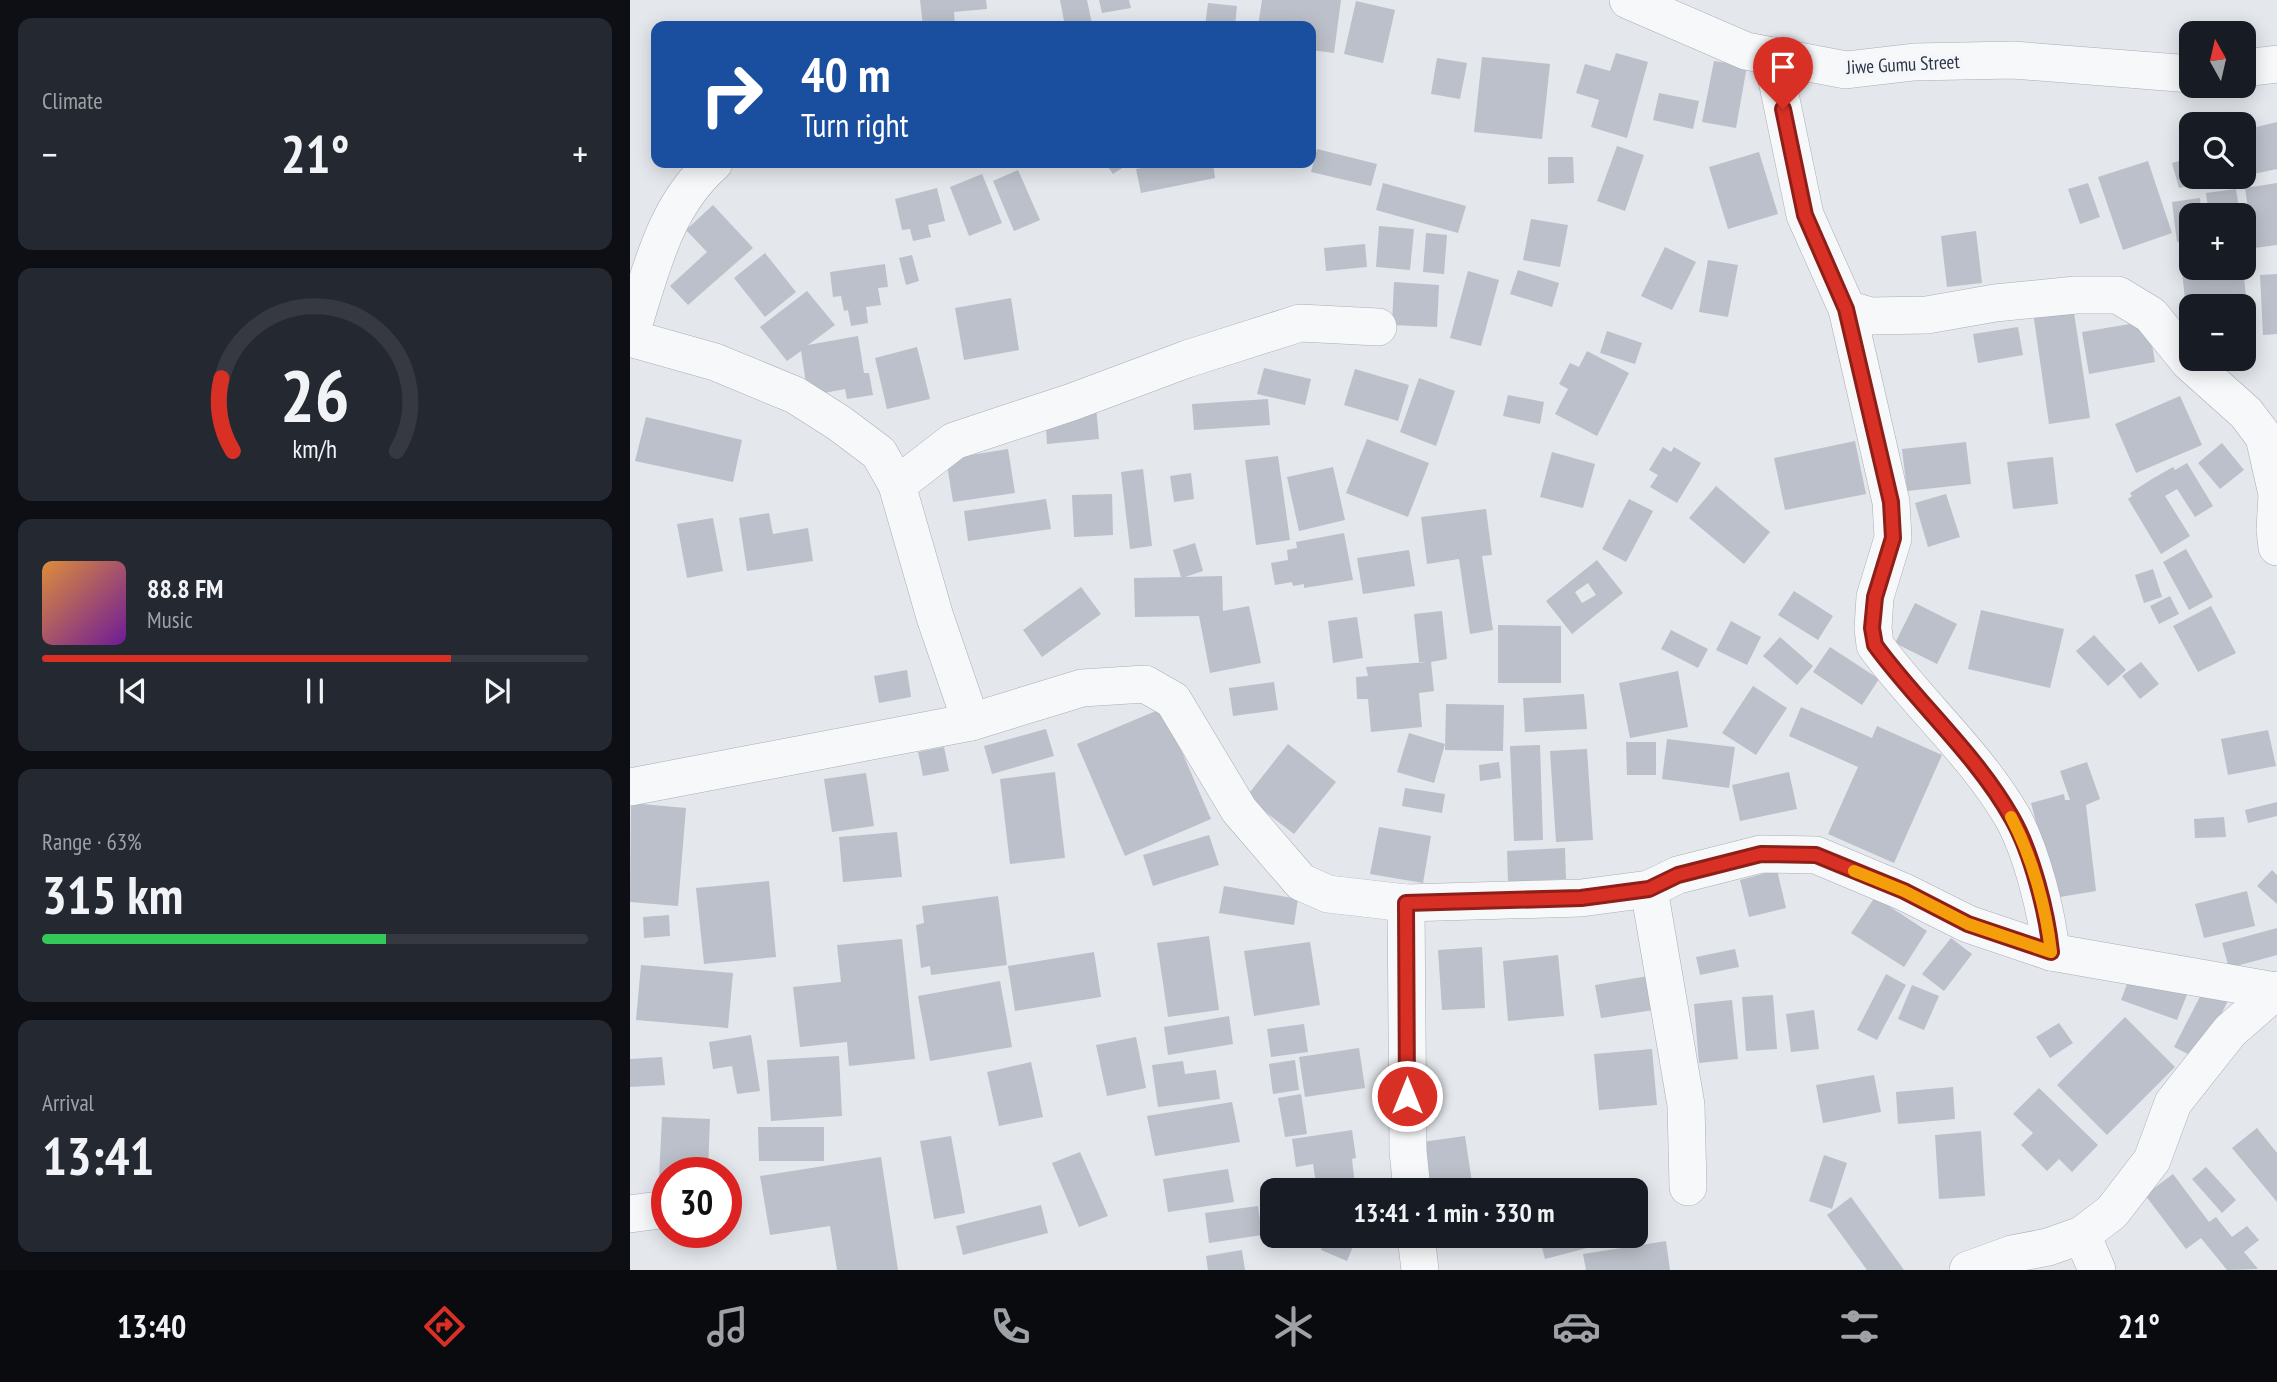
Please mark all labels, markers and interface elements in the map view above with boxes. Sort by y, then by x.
north arrow [2179,21,2256,98]
map controls [2179,21,2256,371]
pin [1753,37,1813,109]
text: 40 m [801,42,890,106]
icon: arrive [1764,48,1802,86]
icon: right [686,49,777,140]
street label: Jiwe Gumu Street [1845,49,1961,79]
text: Climate [42,86,103,115]
text: Turn right [801,104,909,146]
button: search [2179,112,2256,189]
text: 21° [281,120,349,187]
text: − [42,129,58,178]
text: + [572,129,588,178]
button: + [2179,203,2256,280]
button: − [2179,294,2256,371]
text: 26 [280,347,350,441]
text: km/h [293,432,337,464]
text: 88.8 FM [147,572,223,605]
text: Music [147,605,193,634]
icon: previous [114,672,152,710]
icon: pause [296,672,334,710]
icon: next [478,672,516,710]
text: Range · 63% [42,827,142,856]
text: 315 km [42,861,183,928]
position arrow [1370,1059,1444,1133]
text: Arrival [42,1088,94,1117]
text: 13:41 [42,1122,154,1189]
speed limit sign: 30 [651,1157,742,1248]
text: 13:41 · 1 min · 330 m [1354,1196,1554,1229]
icon: directions [420,1302,469,1351]
icon: music [703,1302,752,1351]
icon: phone [986,1302,1035,1351]
icon: climate [1269,1302,1318,1351]
icon: car [1552,1302,1601,1351]
icon: filters [1835,1302,1884,1351]
text: 13:40 [117,1305,186,1347]
text: 21° [2118,1305,2160,1347]

